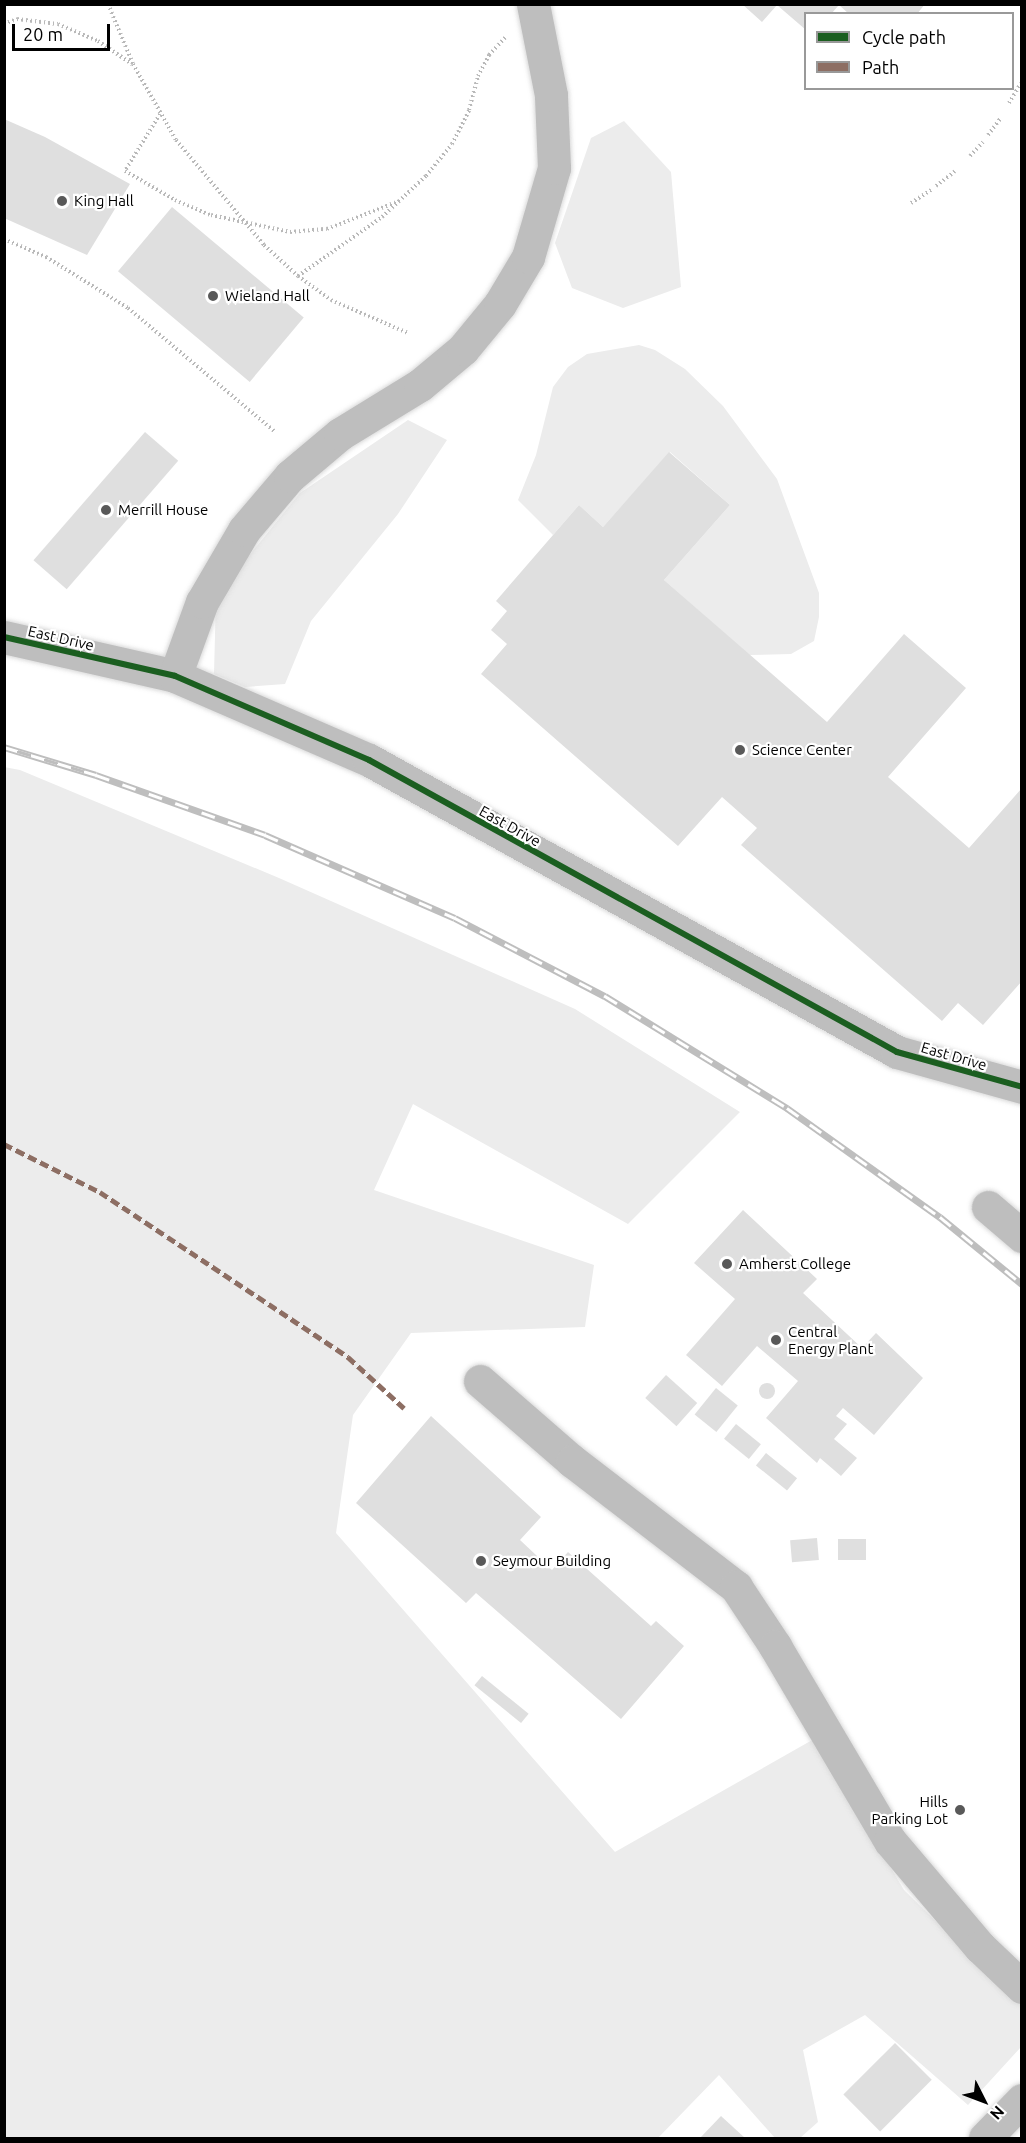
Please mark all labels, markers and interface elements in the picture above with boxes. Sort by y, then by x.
scale bar [15,12,112,50]
legend [804,12,1014,90]
text: 20 m [23,24,63,44]
text: Cycle path [862,27,946,47]
text: Path [862,57,899,77]
place label: King Hall [74,192,134,210]
marker: King Hall [55,194,69,208]
place label: Wieland Hall [225,287,310,305]
marker: Wieland Hall [206,289,220,303]
place label: Merrill House [118,501,208,519]
marker: Merrill House [99,503,113,517]
street label: East Drive [26,622,96,654]
place label: Science Center [752,741,852,759]
marker: Science Center [733,743,747,757]
street label: East Drive [476,802,544,850]
street label: East Drive [919,1038,989,1074]
place label: Amherst College [739,1255,851,1273]
marker: Amherst College [720,1257,734,1271]
place label: Central Energy Plant [788,1322,873,1357]
marker: Central Energy Plant [769,1333,783,1347]
place label: Seymour Building [493,1552,611,1570]
marker: Seymour Building [474,1554,488,1568]
place label: Hills Parking Lot [872,1792,948,1827]
marker: Hills Parking Lot [953,1803,967,1817]
north arrow [954,2071,1014,2131]
text: N [987,2103,1008,2124]

